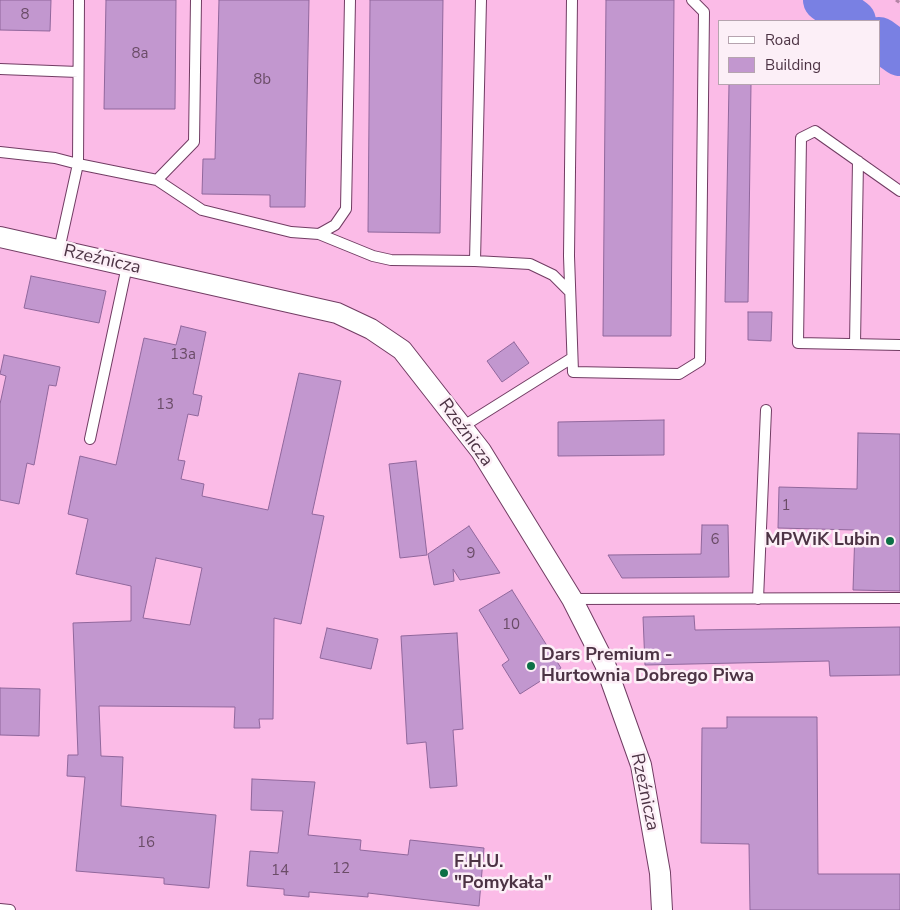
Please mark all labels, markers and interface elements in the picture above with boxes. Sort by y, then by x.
house number: 8 [21,6,29,24]
legend [718,20,880,85]
text: Road [765,30,800,50]
house number: 8a [132,45,148,63]
text: Building [765,55,821,75]
house number: 8b [253,71,271,89]
street label: Rzeźnicza [61,241,143,279]
house number: 13a [170,346,196,364]
street label: Rzeźnicza [433,395,497,471]
house number: 13 [156,396,174,414]
house number: 1 [782,497,790,515]
place label: MPWiK Lubin [765,530,880,552]
house number: 6 [711,531,719,549]
marker: MPWiK Lubin [884,535,896,547]
house number: 9 [467,545,475,563]
house number: 10 [502,616,520,634]
place label: Dars Premium - Hurtownia Dobrego Piwa [541,645,754,688]
marker: Dars Premium - Hurtownia Dobrego Piwa [525,660,537,672]
street label: Rzeźnicza [625,751,663,833]
house number: 16 [137,834,155,852]
place label: F.H.U. "Pomykała" [454,852,552,894]
house number: 12 [332,860,350,878]
house number: 14 [271,862,289,880]
marker: F.H.U. "Pomykała" [438,867,450,879]

